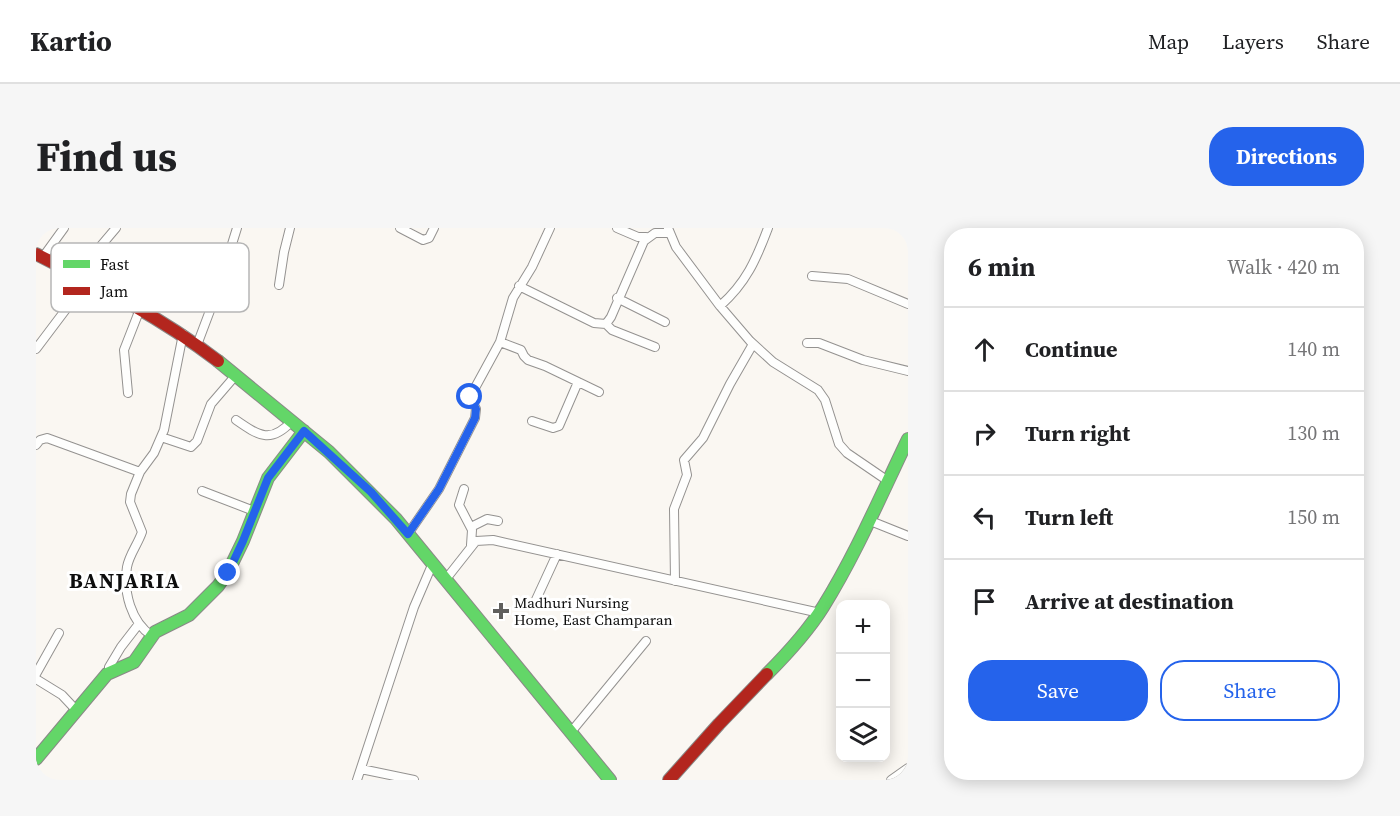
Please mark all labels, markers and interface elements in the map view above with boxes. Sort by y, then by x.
text: Kartio [30,22,112,60]
text: Map [1148,27,1189,56]
text: Layers [1222,27,1284,56]
text: Share [1317,27,1370,56]
text: Find us [36,127,177,185]
button: Directions [1209,127,1364,186]
legend [51,243,249,312]
text: 6 min [968,249,1035,285]
text: Fast [100,253,130,275]
text: Walk · 420 m [1227,253,1340,281]
text: Jam [99,280,128,302]
icon: ahead [968,333,1001,366]
text: Continue [1025,334,1118,364]
text: 140 m [1287,335,1340,363]
route start [456,383,482,409]
icon: right [968,417,1001,450]
text: Turn right [1025,418,1130,448]
text: 130 m [1287,419,1340,447]
icon: left [968,501,1001,534]
text: Turn left [1025,502,1113,532]
text: 150 m [1287,503,1340,531]
route end [214,559,240,585]
district label: BANJARIA [69,566,181,595]
icon: arrive [968,585,1001,618]
text: Arrive at destination [1025,586,1234,616]
place label: Madhuri Nursing Home, East Champaran [514,592,673,630]
map controls [836,600,890,762]
button: + [836,600,890,654]
marker: Madhuri Nursing Home, East Champaran [492,602,510,620]
button: − [836,654,890,708]
button: Save [968,660,1148,721]
button: Share [1160,660,1340,721]
button: layers [836,708,890,762]

